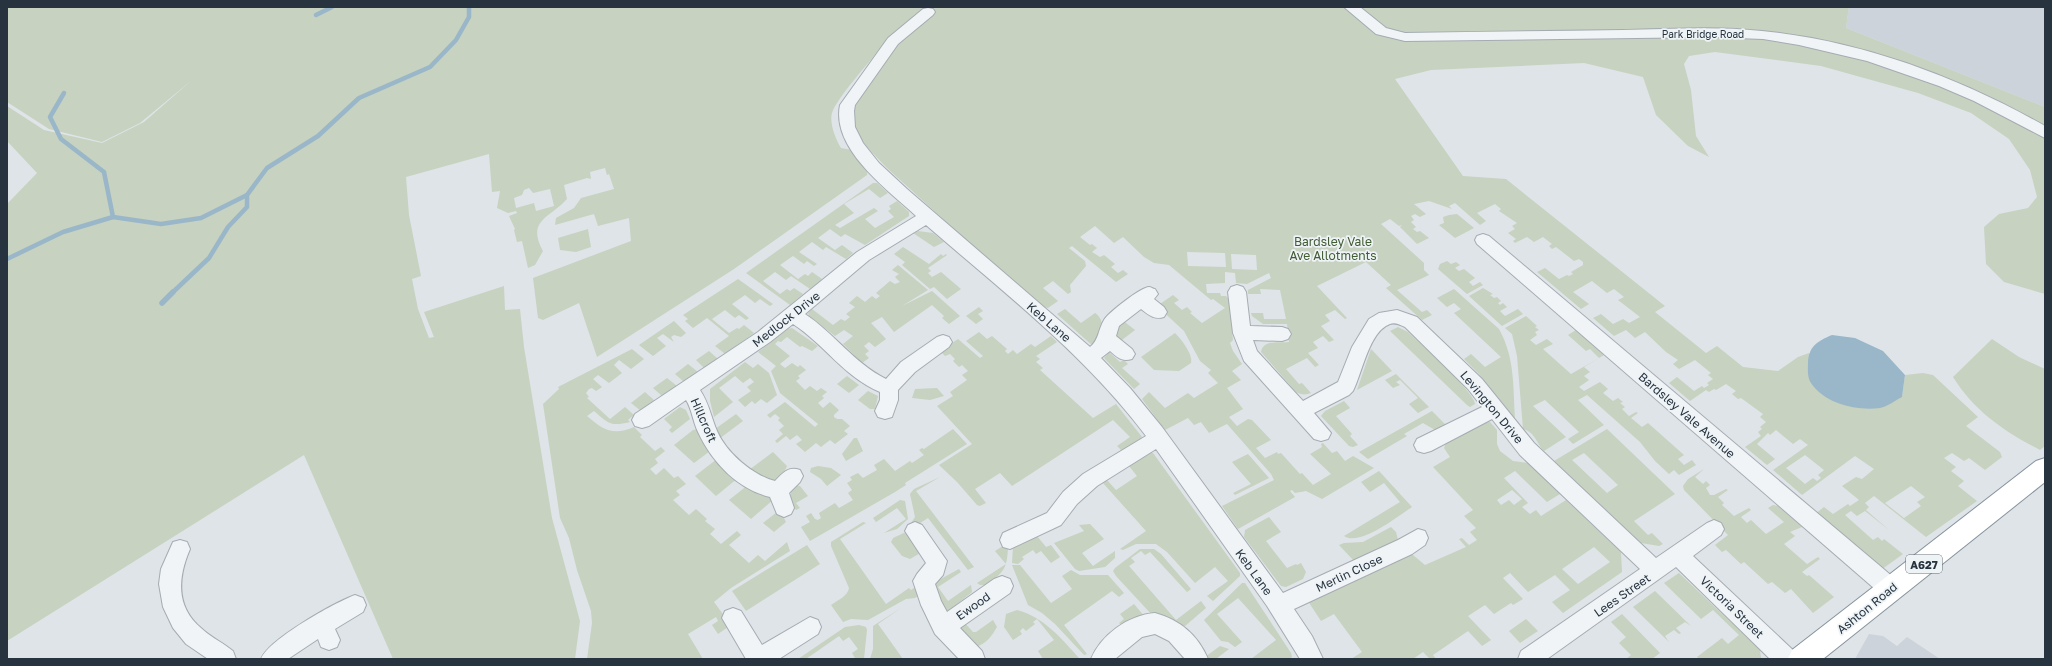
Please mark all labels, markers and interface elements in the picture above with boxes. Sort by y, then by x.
street label: Park Bridge Road [1662,28,1744,40]
park label: Bardsley Vale Ave Allotments [1289,234,1377,263]
street label: Medlock Drive [749,288,823,350]
street label: Keb Lane [1024,299,1074,345]
street label: Levington Drive [1457,368,1527,446]
street label: Bardsley Vale Avenue [1636,369,1739,461]
street label: Hillcroft [688,395,721,445]
street label: Keb Lane [1232,546,1276,598]
street label: Merlin Close [1313,551,1385,595]
road number: A627 [1906,555,1942,573]
street label: Lees Street [1591,570,1653,620]
street label: Victoria Street [1697,573,1767,641]
street label: Ashton Road [1834,579,1900,637]
street label: Ewood [953,589,993,623]

